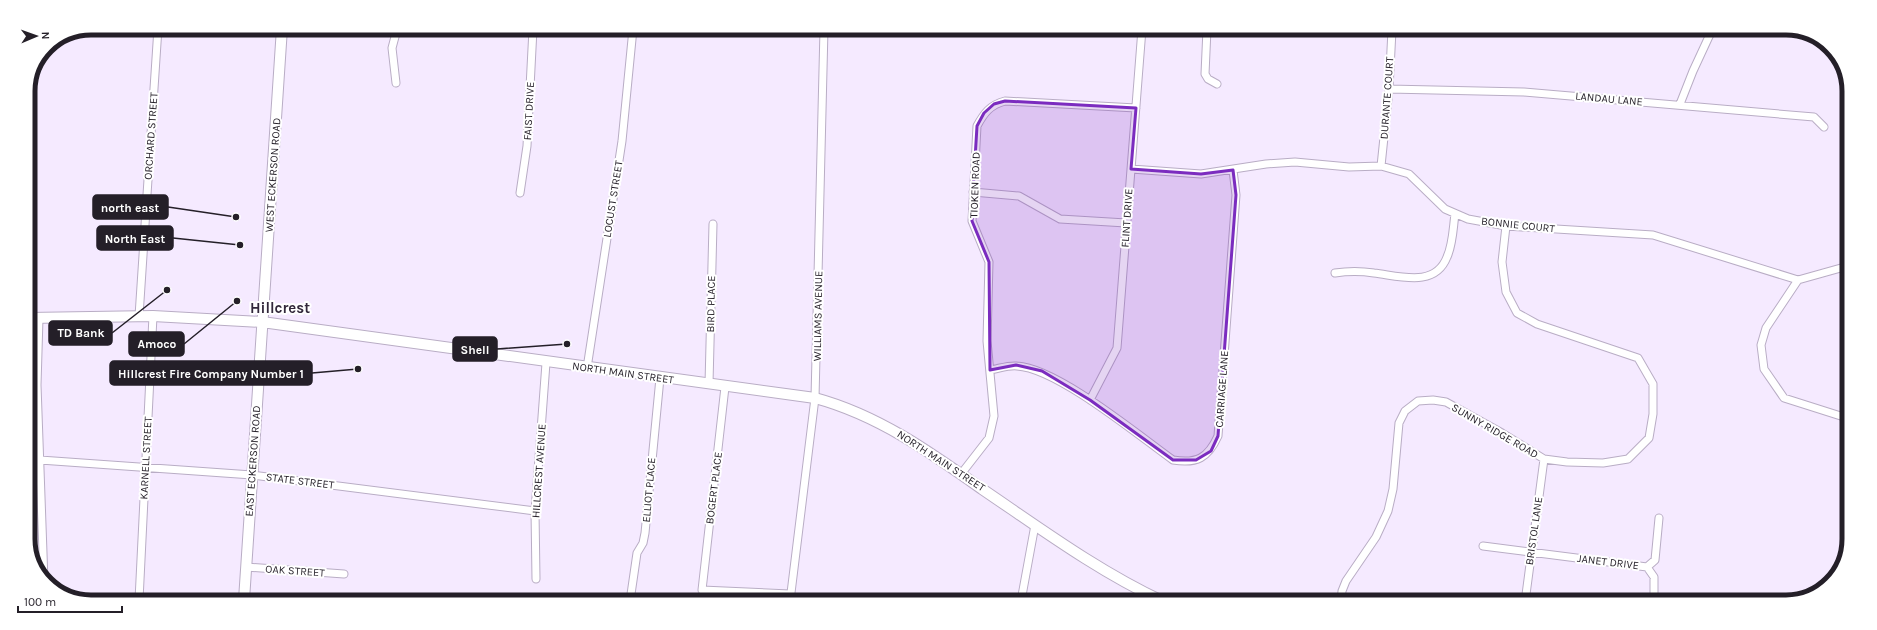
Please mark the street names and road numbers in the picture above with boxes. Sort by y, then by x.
street label: DURANTE COURT [1378,56,1396,140]
street label: FAIST DRIVE [521,81,537,141]
street label: LANDAU LANE [1575,90,1643,108]
street label: ORCHARD STREET [141,91,161,180]
street label: WEST ECKERSON ROAD [263,117,283,233]
street label: TIOKEN ROAD [967,152,983,218]
street label: LOCUST STREET [601,159,626,238]
street label: FLINT DRIVE [1118,188,1136,248]
street label: BONNIE COURT [1480,215,1556,235]
street label: WILLIAMS AVENUE [811,271,825,361]
street label: BIRD PLACE [704,275,718,333]
street label: CARRIAGE LANE [1213,350,1231,428]
street label: NORTH MAIN STREET [571,359,675,387]
street label: SUNNY RIDGE ROAD [1449,401,1541,461]
street label: EAST ECKERSON ROAD [243,405,263,517]
street label: KARNELL STREET [137,416,155,500]
street label: HILLCREST AVENUE [529,423,549,519]
street label: NORTH MAIN STREET [894,428,988,495]
street label: BOGERT PLACE [703,451,725,525]
street label: ELLIOT PLACE [640,457,658,523]
street label: STATE STREET [265,470,335,492]
street label: BRISTOL LANE [1523,496,1545,566]
street label: JANET DRIVE [1576,552,1640,572]
street label: OAK STREET [265,562,326,580]

